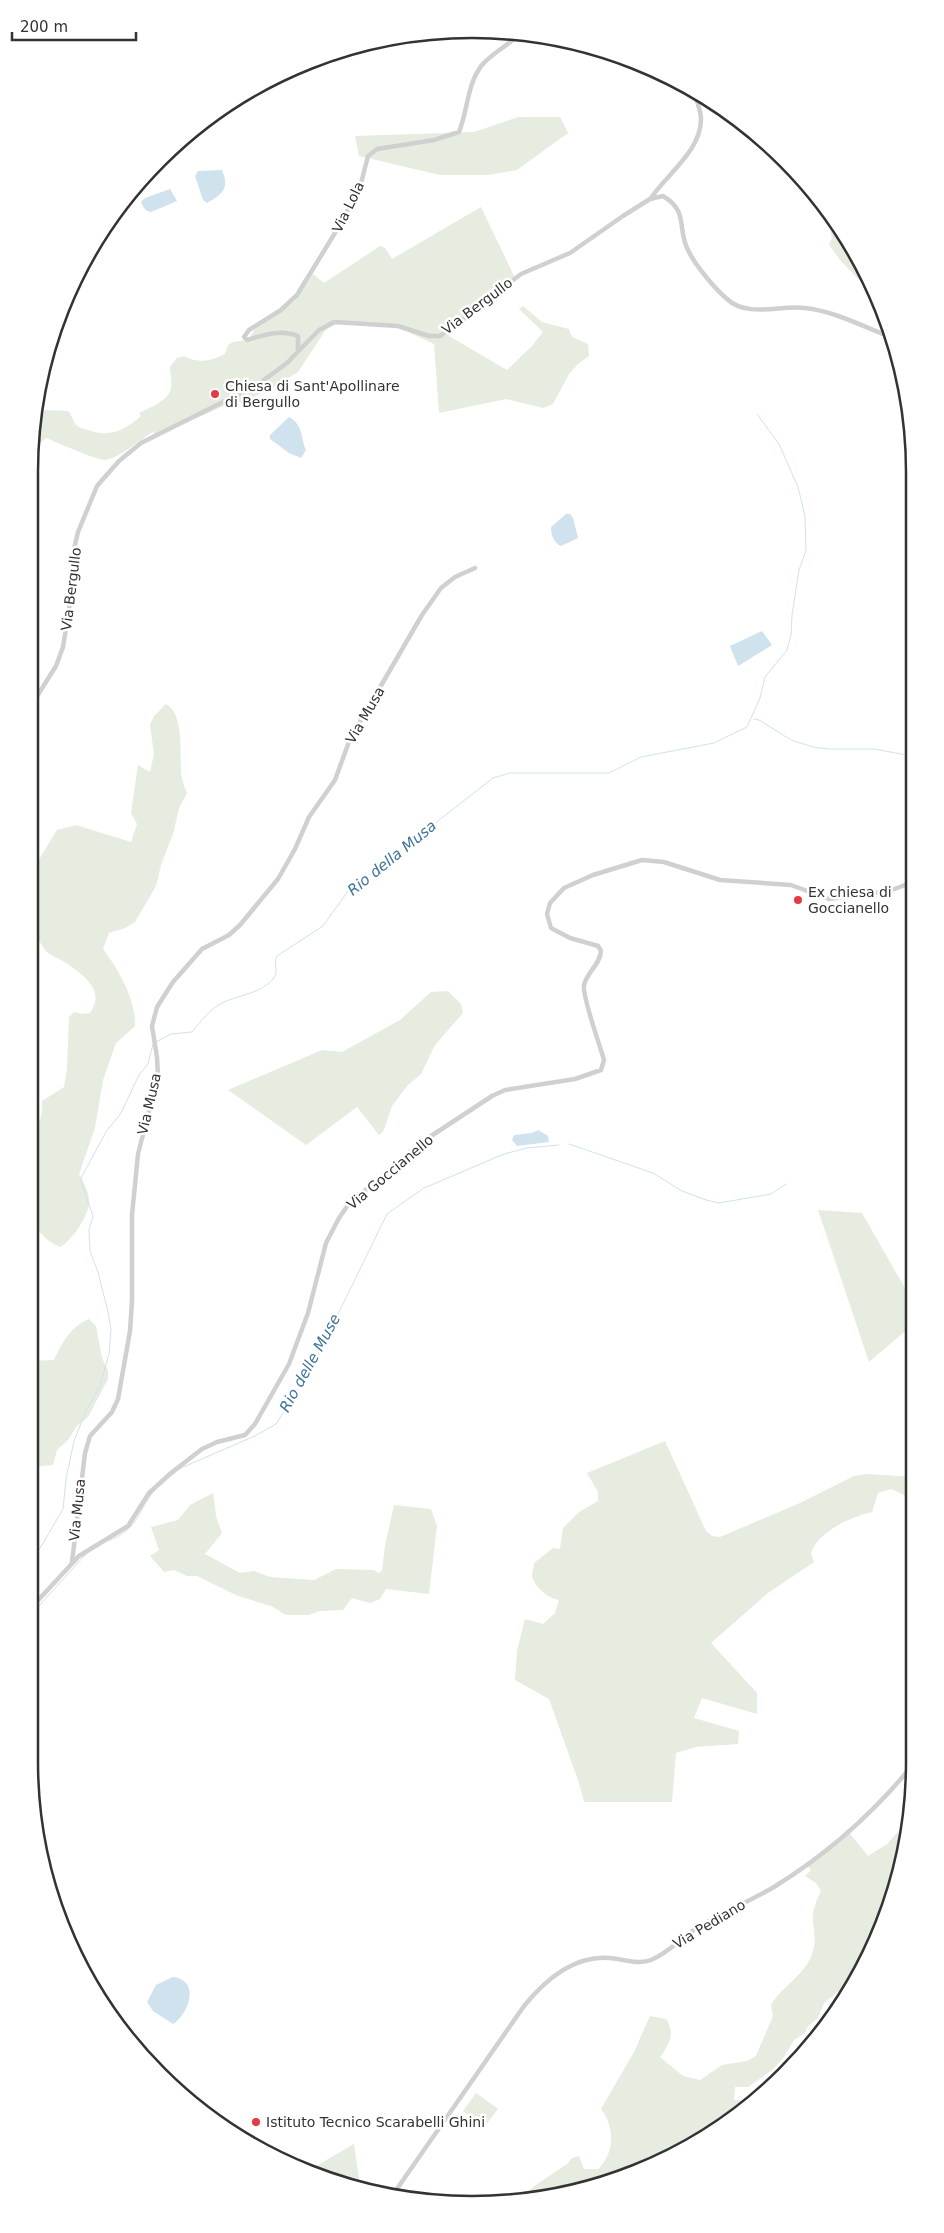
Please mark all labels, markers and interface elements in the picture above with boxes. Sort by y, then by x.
scale bar [12,10,136,42]
text: 200 m [20,18,68,36]
street label: Via Lola [329,179,367,235]
street label: Via Bergullo [439,274,515,338]
place label: Chiesa di Sant'Apollinare di Bergullo [225,378,400,410]
marker: Chiesa di Sant'Apollinare di Bergullo [209,388,221,400]
street label: Via Bergullo [58,546,84,632]
street label: Via Musa [342,684,388,746]
water label: Rio della Musa [344,817,440,899]
place label: Ex chiesa di Goccianello [808,884,892,916]
marker: Ex chiesa di Goccianello [792,894,804,906]
street label: Via Musa [134,1072,164,1136]
street label: Via Goccianello [344,1131,436,1213]
water label: Rio delle Muse [276,1311,344,1415]
street label: Via Musa [66,1478,88,1542]
street label: Via Pediano [670,1896,748,1952]
place label: Istituto Tecnico Scarabelli Ghini [266,2114,485,2130]
marker: Istituto Tecnico Scarabelli Ghini [250,2116,262,2128]

